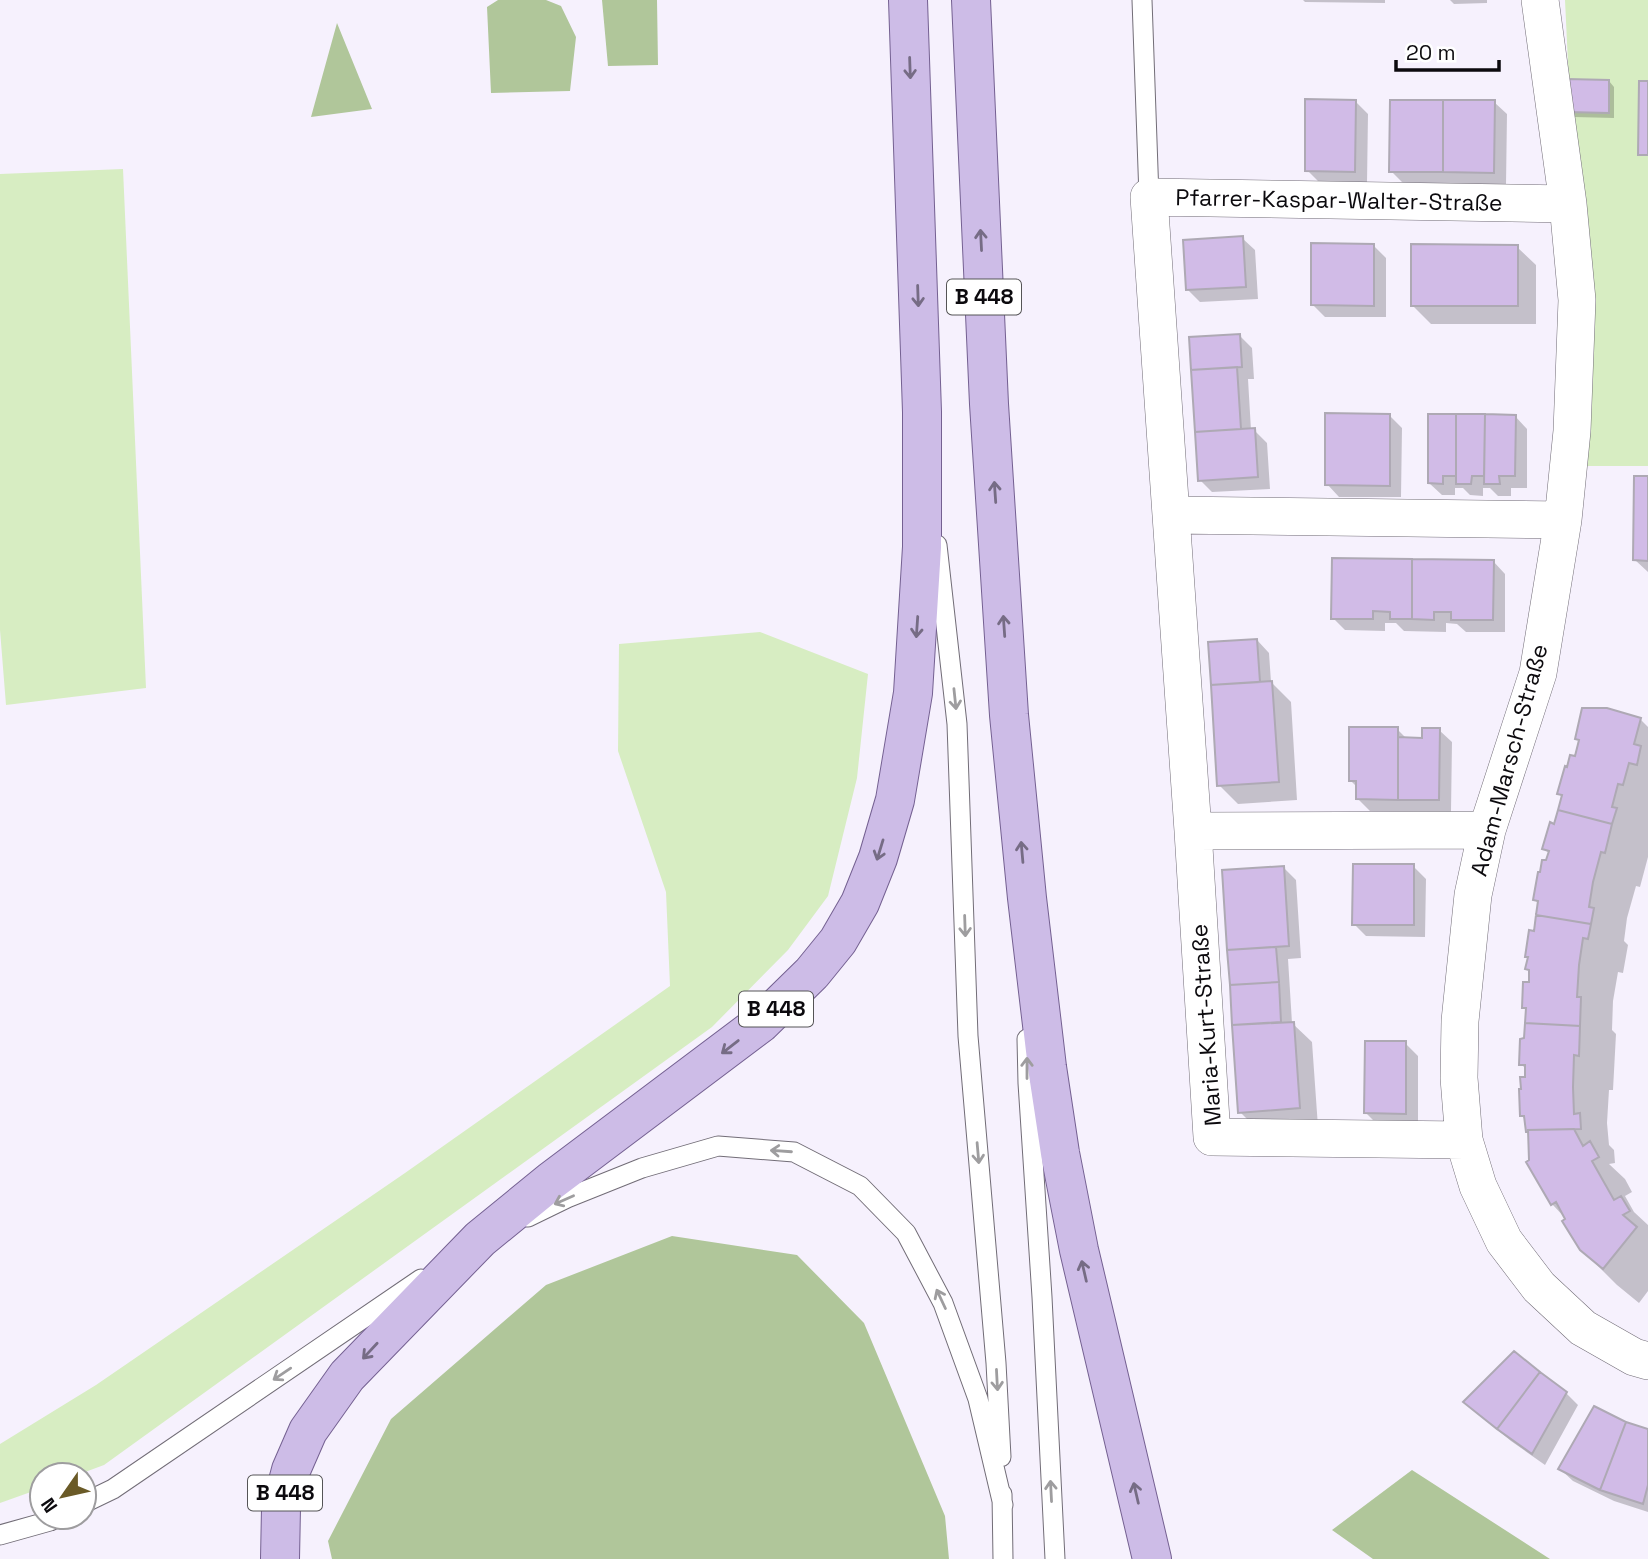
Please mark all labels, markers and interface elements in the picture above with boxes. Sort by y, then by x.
scale bar [1396,28,1499,72]
text: 20 m [1406,39,1456,66]
one-way arrow [904,56,917,79]
street label: Pfarrer-Kaspar-Walter-Straße [1175,182,1503,218]
one-way arrow [975,229,988,252]
road number: B 448 [947,280,1021,314]
one-way arrow [912,284,925,307]
one-way arrow [988,480,1001,503]
one-way arrow [997,614,1010,637]
one-way arrow [910,615,923,638]
street label: Adam-Marsch-Straße [1464,641,1554,879]
one-way arrow [948,687,961,709]
one-way arrow [872,839,885,861]
one-way arrow [1015,842,1028,864]
one-way arrow [958,914,971,937]
street label: Maria-Kurt-Straße [1184,923,1228,1127]
road number: B 448 [739,992,813,1026]
one-way arrow [721,1039,739,1054]
one-way arrow [1020,1057,1034,1080]
one-way arrow [972,1141,985,1164]
one-way arrow [771,1144,793,1157]
one-way arrow [553,1194,575,1207]
one-way arrow [1077,1260,1090,1283]
one-way arrow [933,1289,947,1310]
one-way arrow [361,1342,378,1359]
one-way arrow [273,1366,292,1381]
one-way arrow [991,1368,1004,1391]
north arrow [28,1461,98,1531]
road number: B 448 [248,1476,322,1510]
one-way arrow [1045,1480,1058,1503]
one-way arrow [1129,1482,1142,1504]
text: N [35,1493,63,1517]

